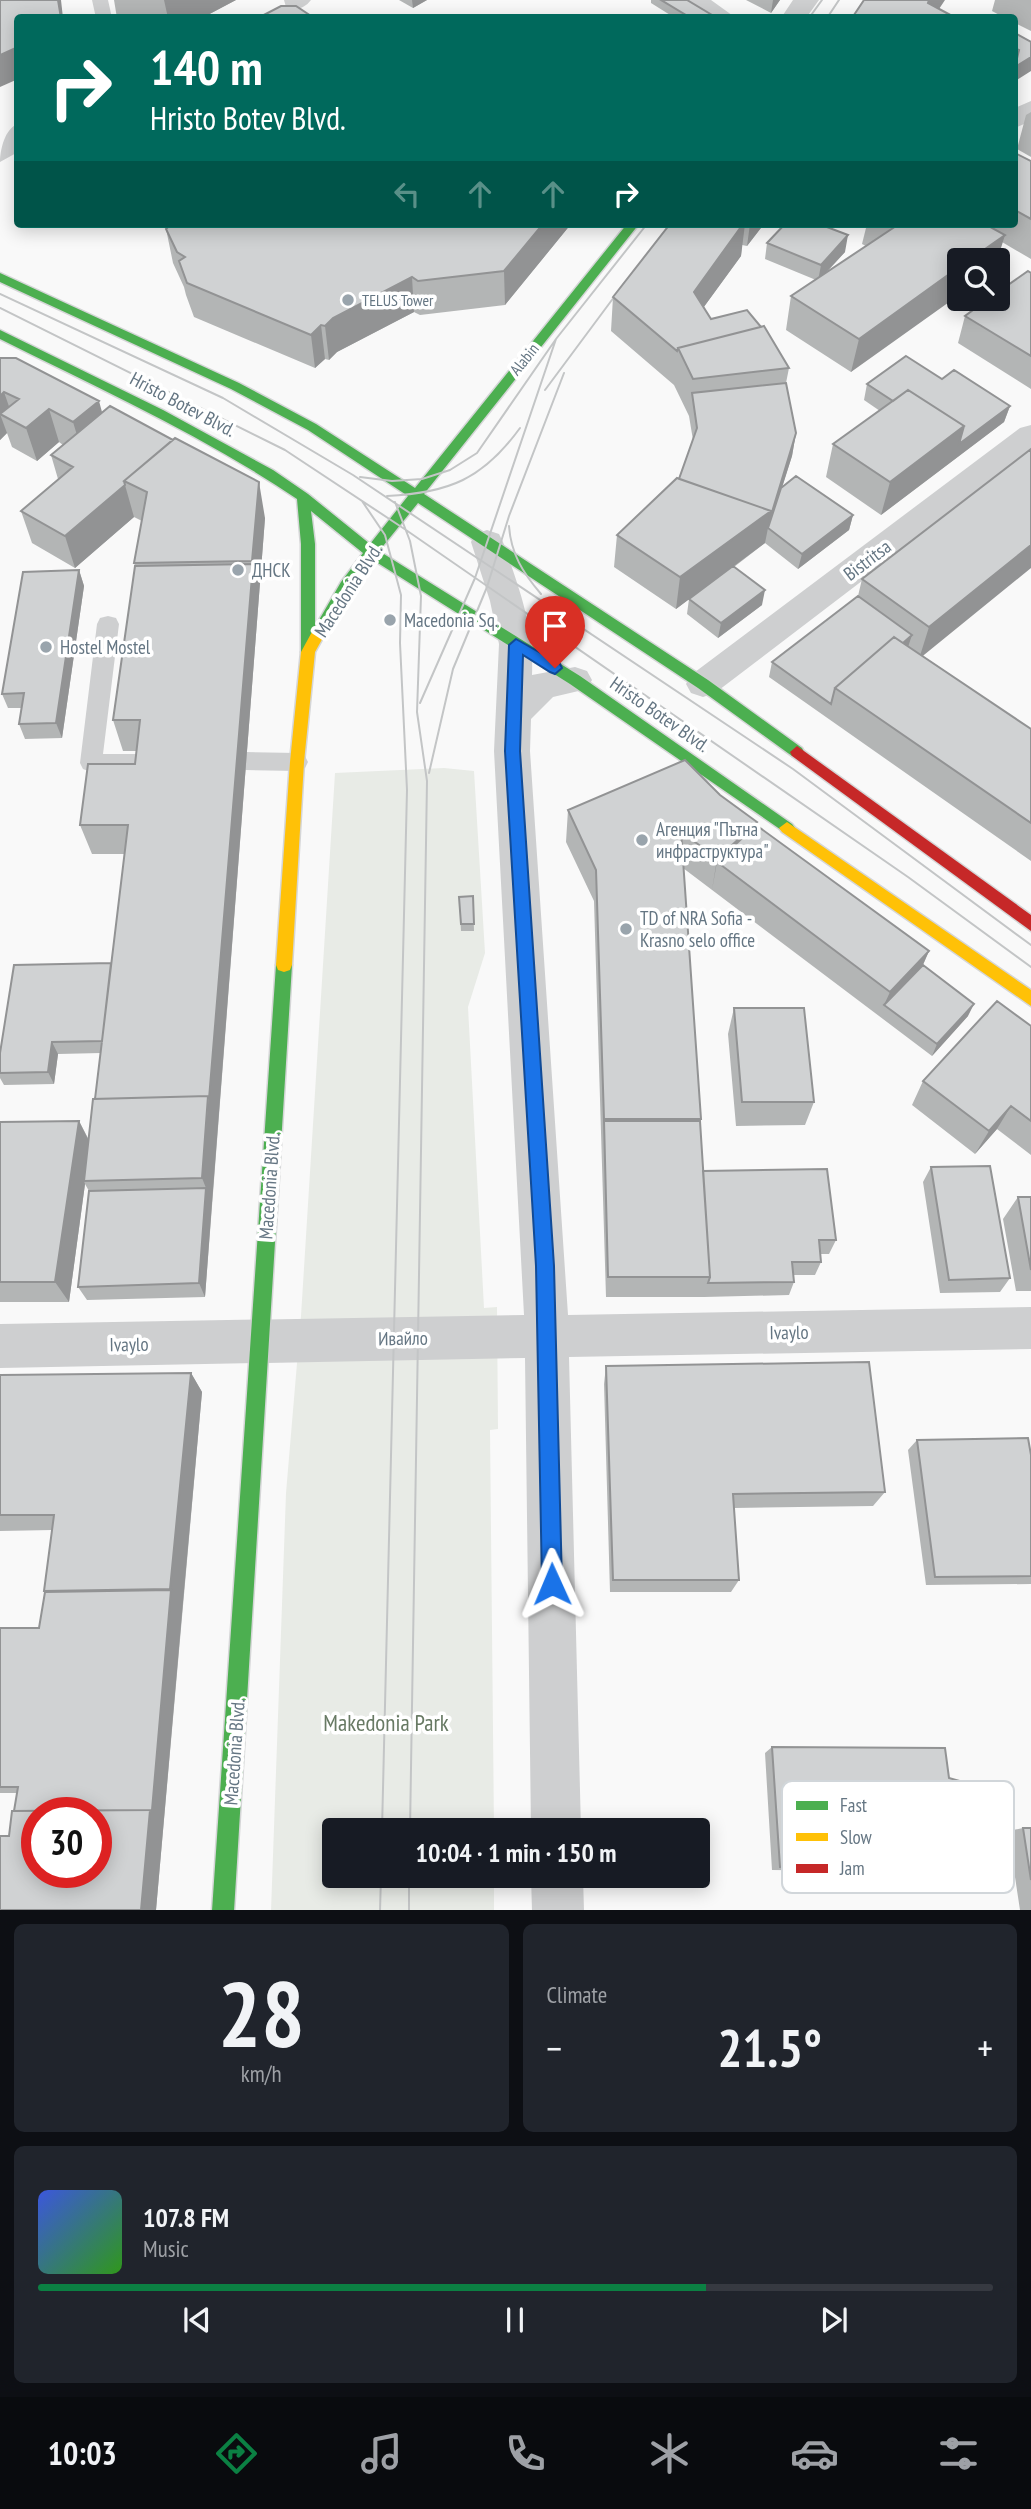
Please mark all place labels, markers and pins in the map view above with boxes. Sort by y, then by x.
place label: TELUS Tower [362,290,434,310]
marker: TELUS Tower [340,292,356,308]
place label: ДНСК [252,558,291,582]
marker: ДНСК [230,562,246,578]
pin [525,596,585,668]
place label: Macedonia Sq. [404,608,498,632]
marker: Macedonia Sq. [382,612,398,628]
place label: Hostel Mostel [60,635,151,659]
marker: Hostel Mostel [38,639,54,655]
place label: Агенция "Пътна инфраструктура" [656,817,769,863]
marker: Агенция "Пътна инфраструктура" [634,832,650,848]
place label: TD of NRA Sofia - Krasno selo office [640,906,755,952]
marker: TD of NRA Sofia - Krasno selo office [618,921,634,937]

